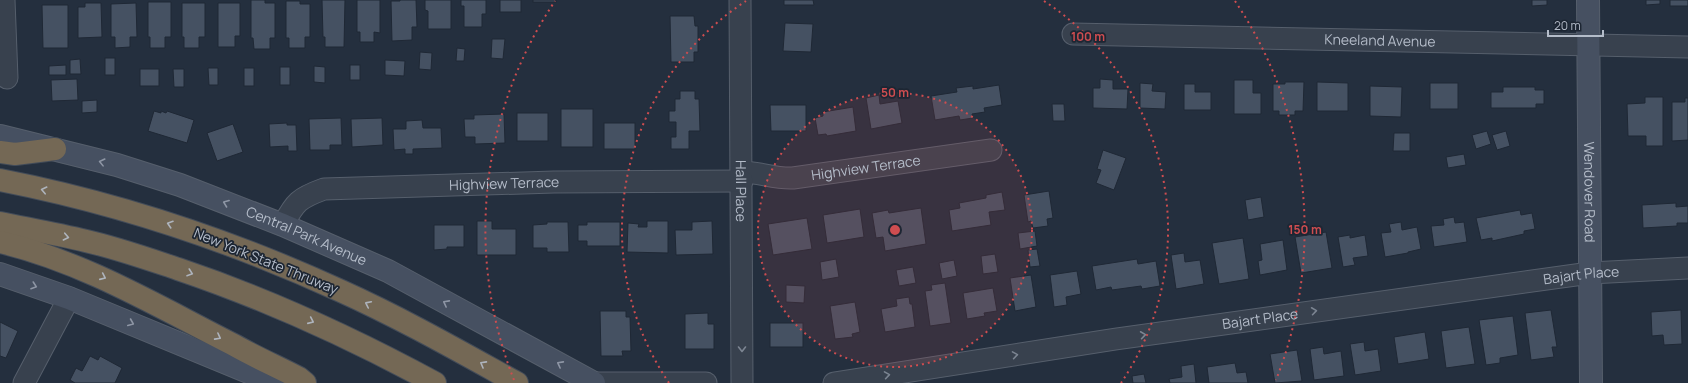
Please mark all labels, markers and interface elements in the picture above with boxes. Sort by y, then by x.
scale bar [1548,12,1603,38]
text: 20 m [1554,17,1581,34]
text: 100 m [1071,28,1105,45]
street label: Kneeland Avenue [1324,29,1436,51]
text: 50 m [881,84,909,101]
street label: Wendover Road [1580,141,1600,243]
street label: Highview Terrace [810,150,922,184]
one-way arrow [99,158,106,166]
street label: Hall Place [732,160,751,222]
street label: Highview Terrace [449,172,559,194]
one-way arrow [41,186,47,194]
one-way arrow [222,199,229,207]
street label: Central Park Avenue [244,202,370,270]
one-way arrow [166,220,173,229]
text: 150 m [1288,221,1322,238]
street label: New York State Thruway [191,223,342,298]
centre of rings [888,223,902,237]
one-way arrow [62,232,69,240]
street label: Bajart Place [1542,262,1620,288]
one-way arrow [187,268,194,277]
one-way arrow [99,273,106,281]
one-way arrow [31,281,38,290]
one-way arrow [443,300,450,307]
one-way arrow [365,301,372,309]
street label: Bajart Place [1221,304,1299,333]
one-way arrow [1311,307,1317,316]
one-way arrow [307,316,314,324]
one-way arrow [127,319,134,327]
one-way arrow [1140,331,1147,340]
one-way arrow [214,332,221,340]
one-way arrow [738,346,746,352]
one-way arrow [1012,351,1018,360]
one-way arrow [480,362,487,369]
one-way arrow [557,362,564,369]
one-way arrow [883,371,890,380]

